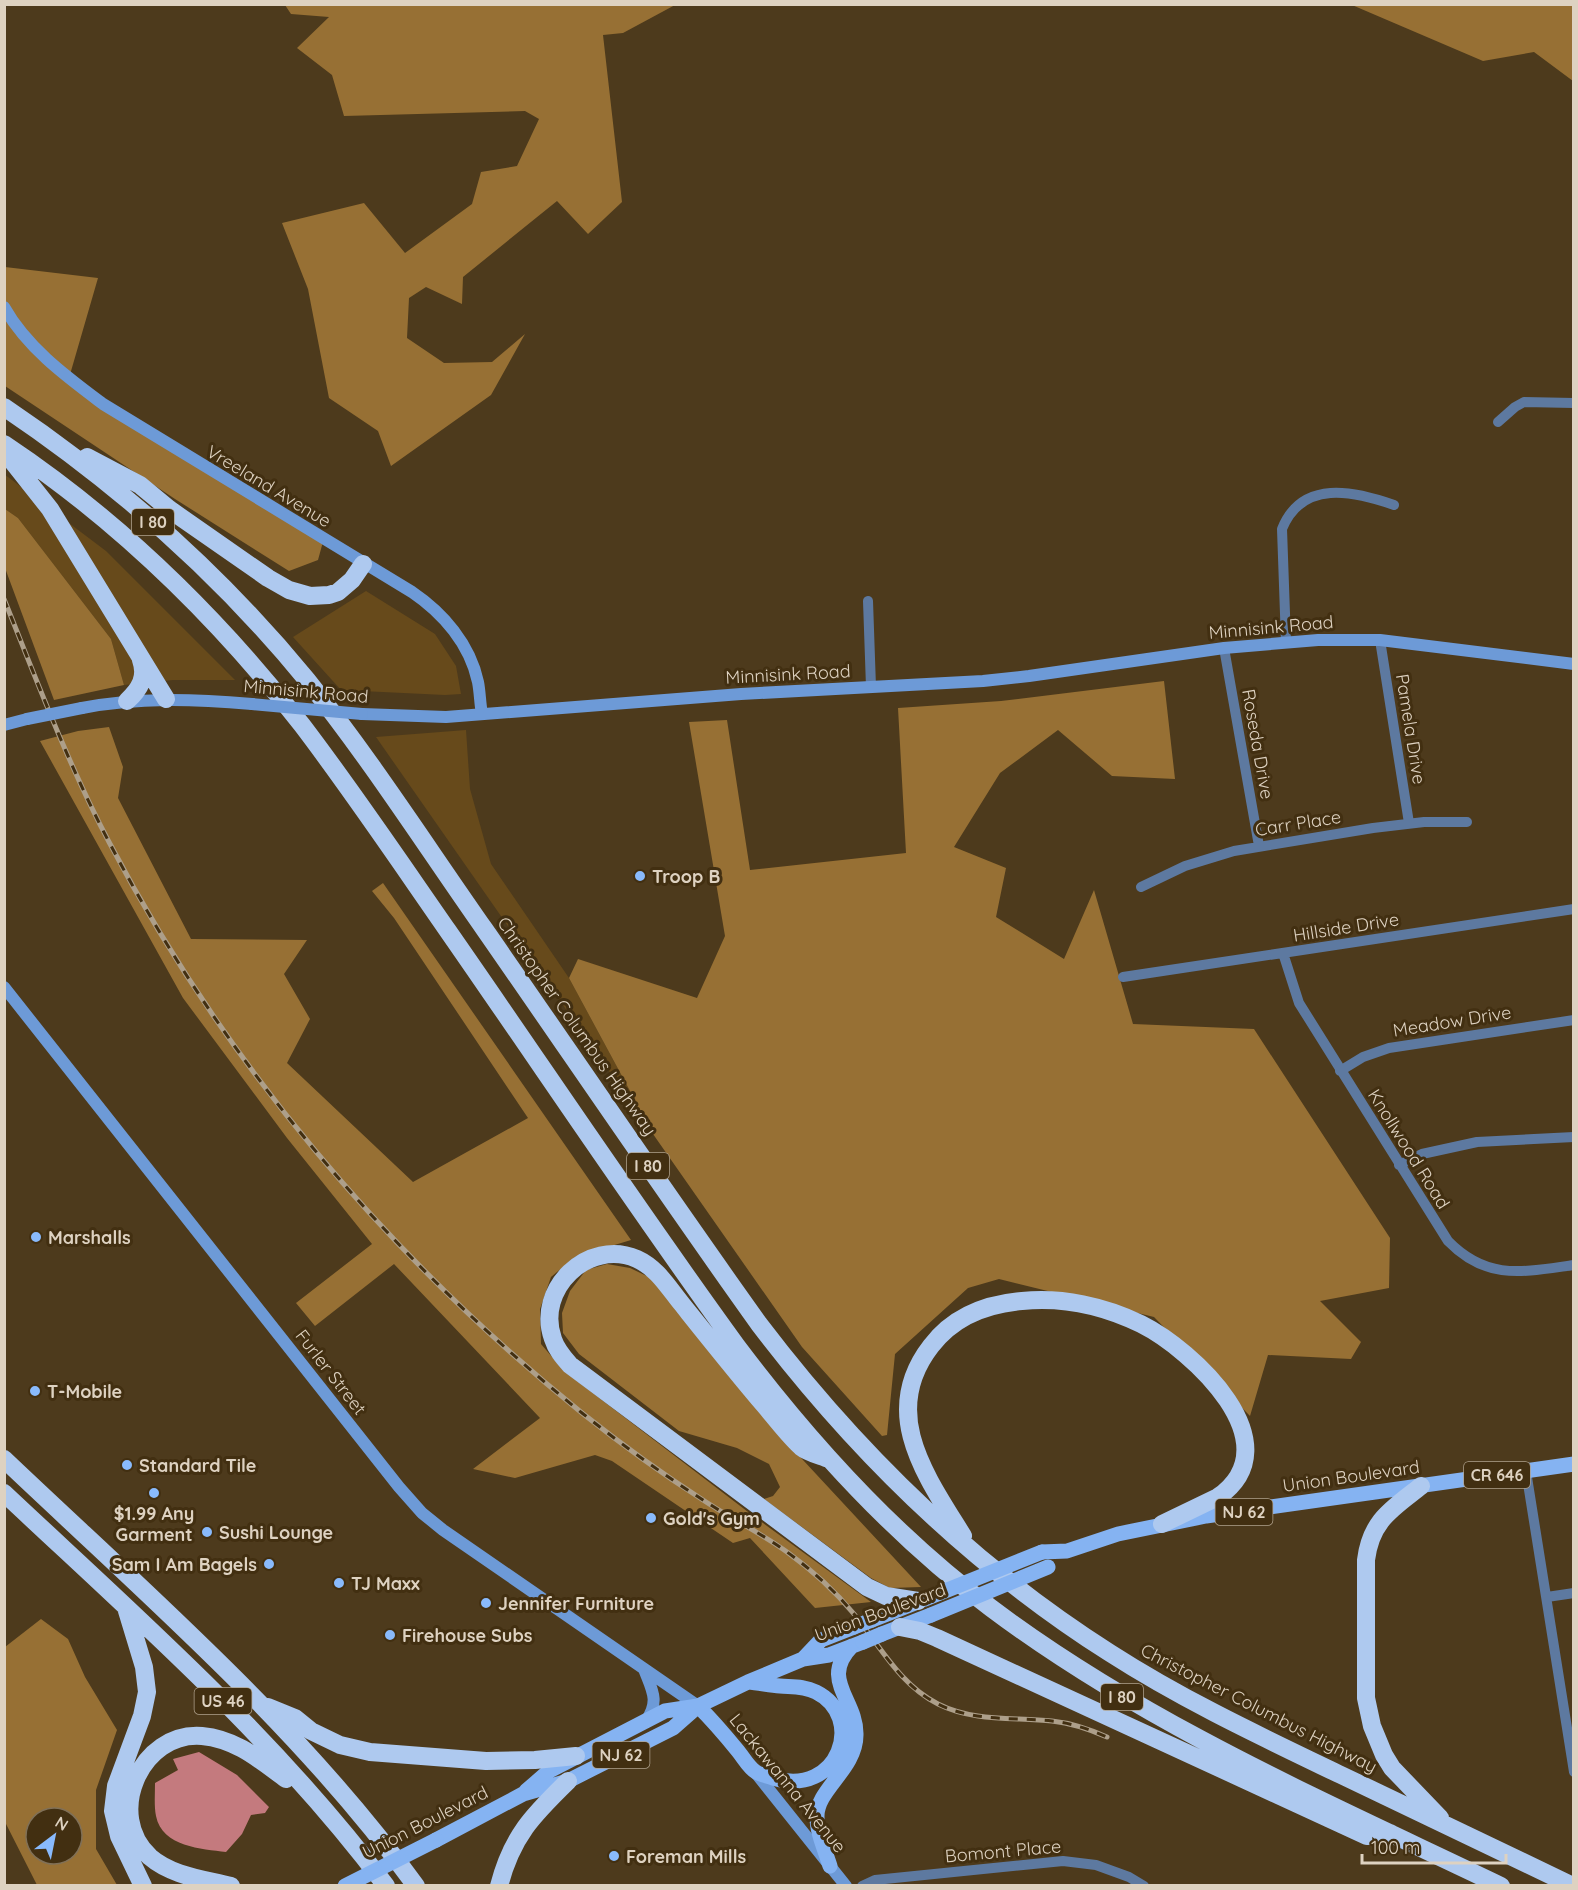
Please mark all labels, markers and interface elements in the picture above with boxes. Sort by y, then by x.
street label: Vreeland Avenue [202,440,336,532]
road number: I 80 [132,509,174,535]
street label: Minnisink Road [1208,610,1334,644]
street label: Minnisink Road [725,659,851,689]
street label: Pamela Drive [1391,672,1431,786]
street label: Minnisink Road [243,674,369,708]
street label: Roseda Drive [1237,687,1279,801]
street label: Carr Place [1253,805,1343,841]
place label: Troop B [652,865,720,888]
marker: Troop B [633,869,647,883]
street label: Hillside Drive [1291,907,1401,947]
street label: Christopher Columbus Highway [492,912,662,1140]
street label: Meadow Drive [1391,1000,1513,1042]
street label: Knollwood Road [1363,1085,1455,1213]
road number: I 80 [627,1153,669,1179]
place label: Marshalls [48,1226,131,1249]
marker: Marshalls [29,1230,43,1244]
street label: Furler Street [290,1325,372,1419]
place label: T-Mobile [47,1380,122,1403]
marker: T-Mobile [28,1384,42,1398]
place label: Standard Tile [139,1454,256,1477]
street label: Union Boulevard [1281,1455,1421,1497]
marker: Standard Tile [120,1458,134,1472]
road number: CR 646 [1464,1462,1530,1488]
marker: $1.99 Any Garment [147,1486,161,1500]
road number: NJ 62 [1216,1499,1272,1525]
place label: $1.99 Any Garment [114,1502,194,1546]
place label: Gold's Gym [663,1507,760,1530]
marker: Gold's Gym [644,1511,658,1525]
place label: Sushi Lounge [219,1521,333,1544]
marker: Sushi Lounge [200,1525,214,1539]
place label: Sam I Am Bagels [112,1553,257,1576]
marker: Sam I Am Bagels [262,1557,276,1571]
place label: TJ Maxx [351,1572,420,1595]
marker: TJ Maxx [332,1576,346,1590]
street label: Union Boulevard [811,1578,949,1646]
place label: Jennifer Furniture [498,1592,654,1615]
marker: Jennifer Furniture [479,1596,493,1610]
place label: Firehouse Subs [402,1624,533,1647]
marker: Firehouse Subs [383,1628,397,1642]
street label: Christopher Columbus Highway [1137,1638,1381,1778]
road number: I 80 [1101,1684,1143,1710]
road number: US 46 [194,1688,252,1714]
street label: Lackawanna Avenue [725,1709,851,1857]
road number: NJ 62 [592,1742,650,1768]
street label: Union Boulevard [358,1780,492,1864]
north arrow [24,1806,84,1866]
text: N [52,1812,72,1835]
scale bar [1362,1827,1506,1865]
street label: Bomont Place [944,1834,1062,1868]
text: 100 m [1371,1836,1420,1859]
place label: Foreman Mills [626,1845,746,1868]
marker: Foreman Mills [607,1849,621,1863]

